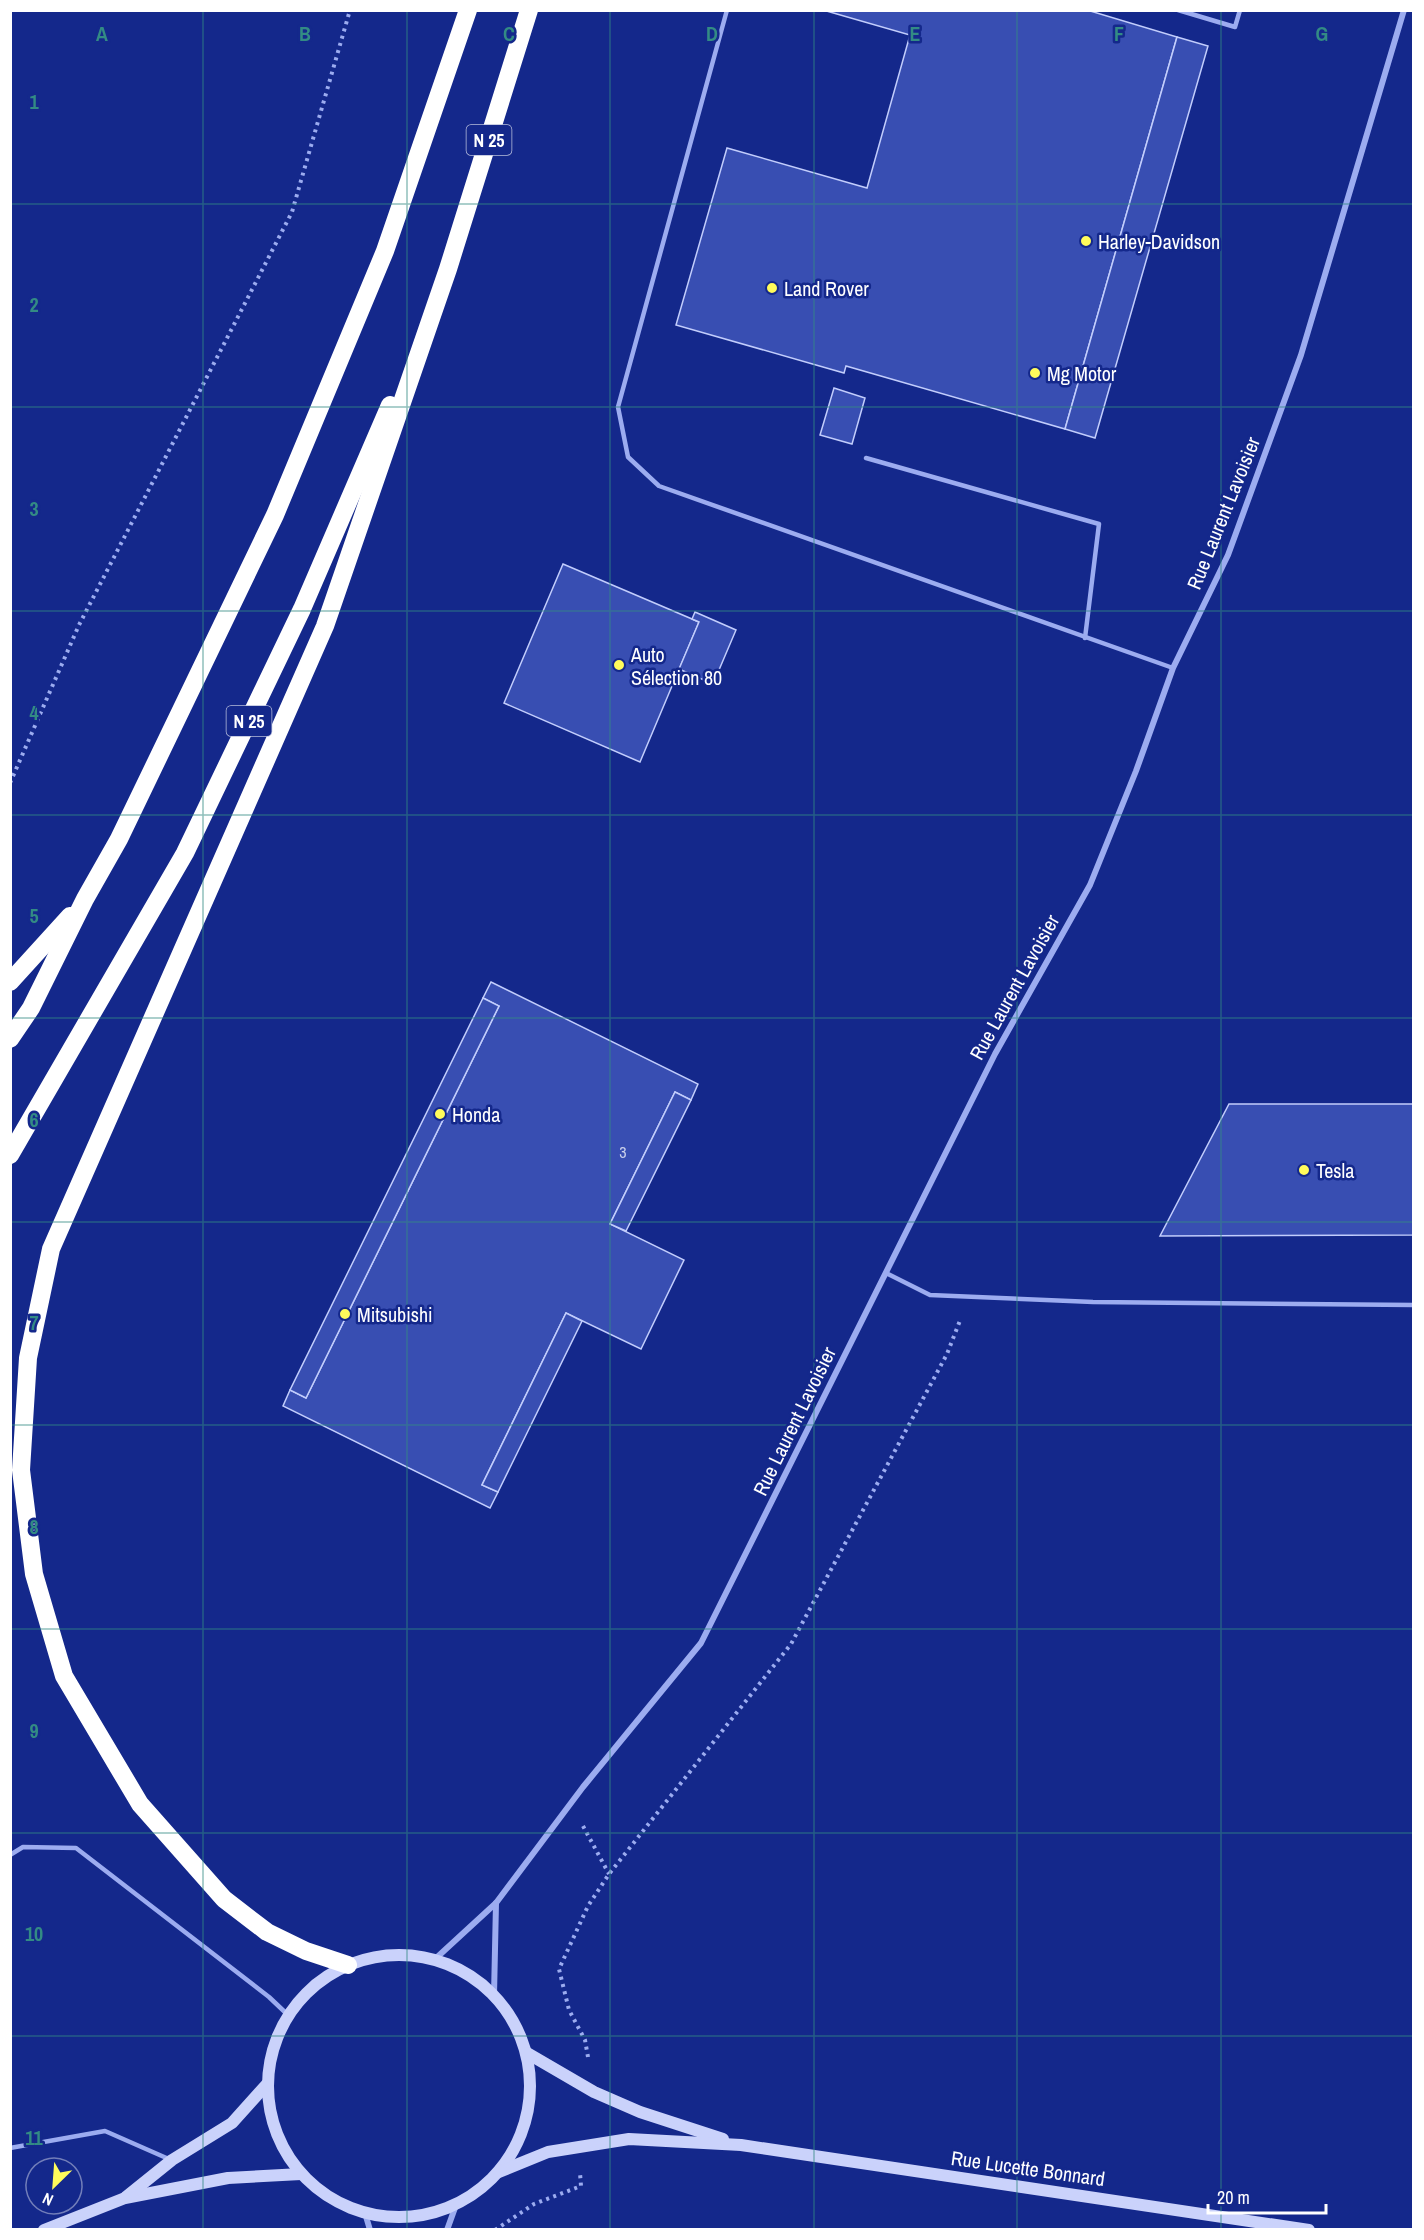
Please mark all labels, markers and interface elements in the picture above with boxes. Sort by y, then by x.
text: A [96,20,108,47]
text: B [299,20,311,47]
text: C [503,20,515,47]
text: D [706,20,718,47]
text: E [910,20,921,47]
text: F [1114,20,1124,47]
text: G [1316,20,1328,47]
text: 1 [29,88,39,115]
road number: N 25 [466,125,512,155]
place label: Harley-Davidson [1098,228,1220,255]
marker: Harley-Davidson [1079,234,1093,248]
place label: Land Rover [784,275,869,302]
marker: Land Rover [765,281,779,295]
text: 2 [29,291,39,318]
place label: Mg Motor [1047,360,1117,387]
marker: Mg Motor [1028,366,1042,380]
street label: Rue Laurent Lavoisier [1180,432,1266,593]
text: 3 [29,495,39,522]
place label: Auto Sélection 80 [630,641,722,691]
marker: Auto Sélection 80 [612,658,626,672]
text: 4 [29,699,39,726]
road number: N 25 [226,706,272,736]
text: 5 [29,902,39,929]
street label: Rue Laurent Lavoisier [963,909,1065,1065]
place label: Honda [452,1101,500,1128]
text: 6 [29,1106,39,1133]
marker: Honda [433,1107,447,1121]
house number: 3 [619,1141,627,1163]
place label: Tesla [1316,1157,1354,1184]
marker: Tesla [1297,1163,1311,1177]
place label: Mitsubishi [357,1301,433,1328]
marker: Mitsubishi [338,1307,352,1321]
text: 7 [29,1309,39,1336]
street label: Rue Laurent Lavoisier [746,1342,842,1500]
text: 8 [29,1513,39,1540]
text: 9 [29,1717,39,1744]
text: 10 [25,1920,43,1947]
text: 11 [25,2124,44,2151]
street label: Rue Lucette Bonnard [949,2144,1107,2192]
north arrow [24,2156,84,2216]
scale bar [1208,2177,1326,2215]
text: 20 m [1217,2185,1250,2210]
text: N [39,2188,57,2212]

